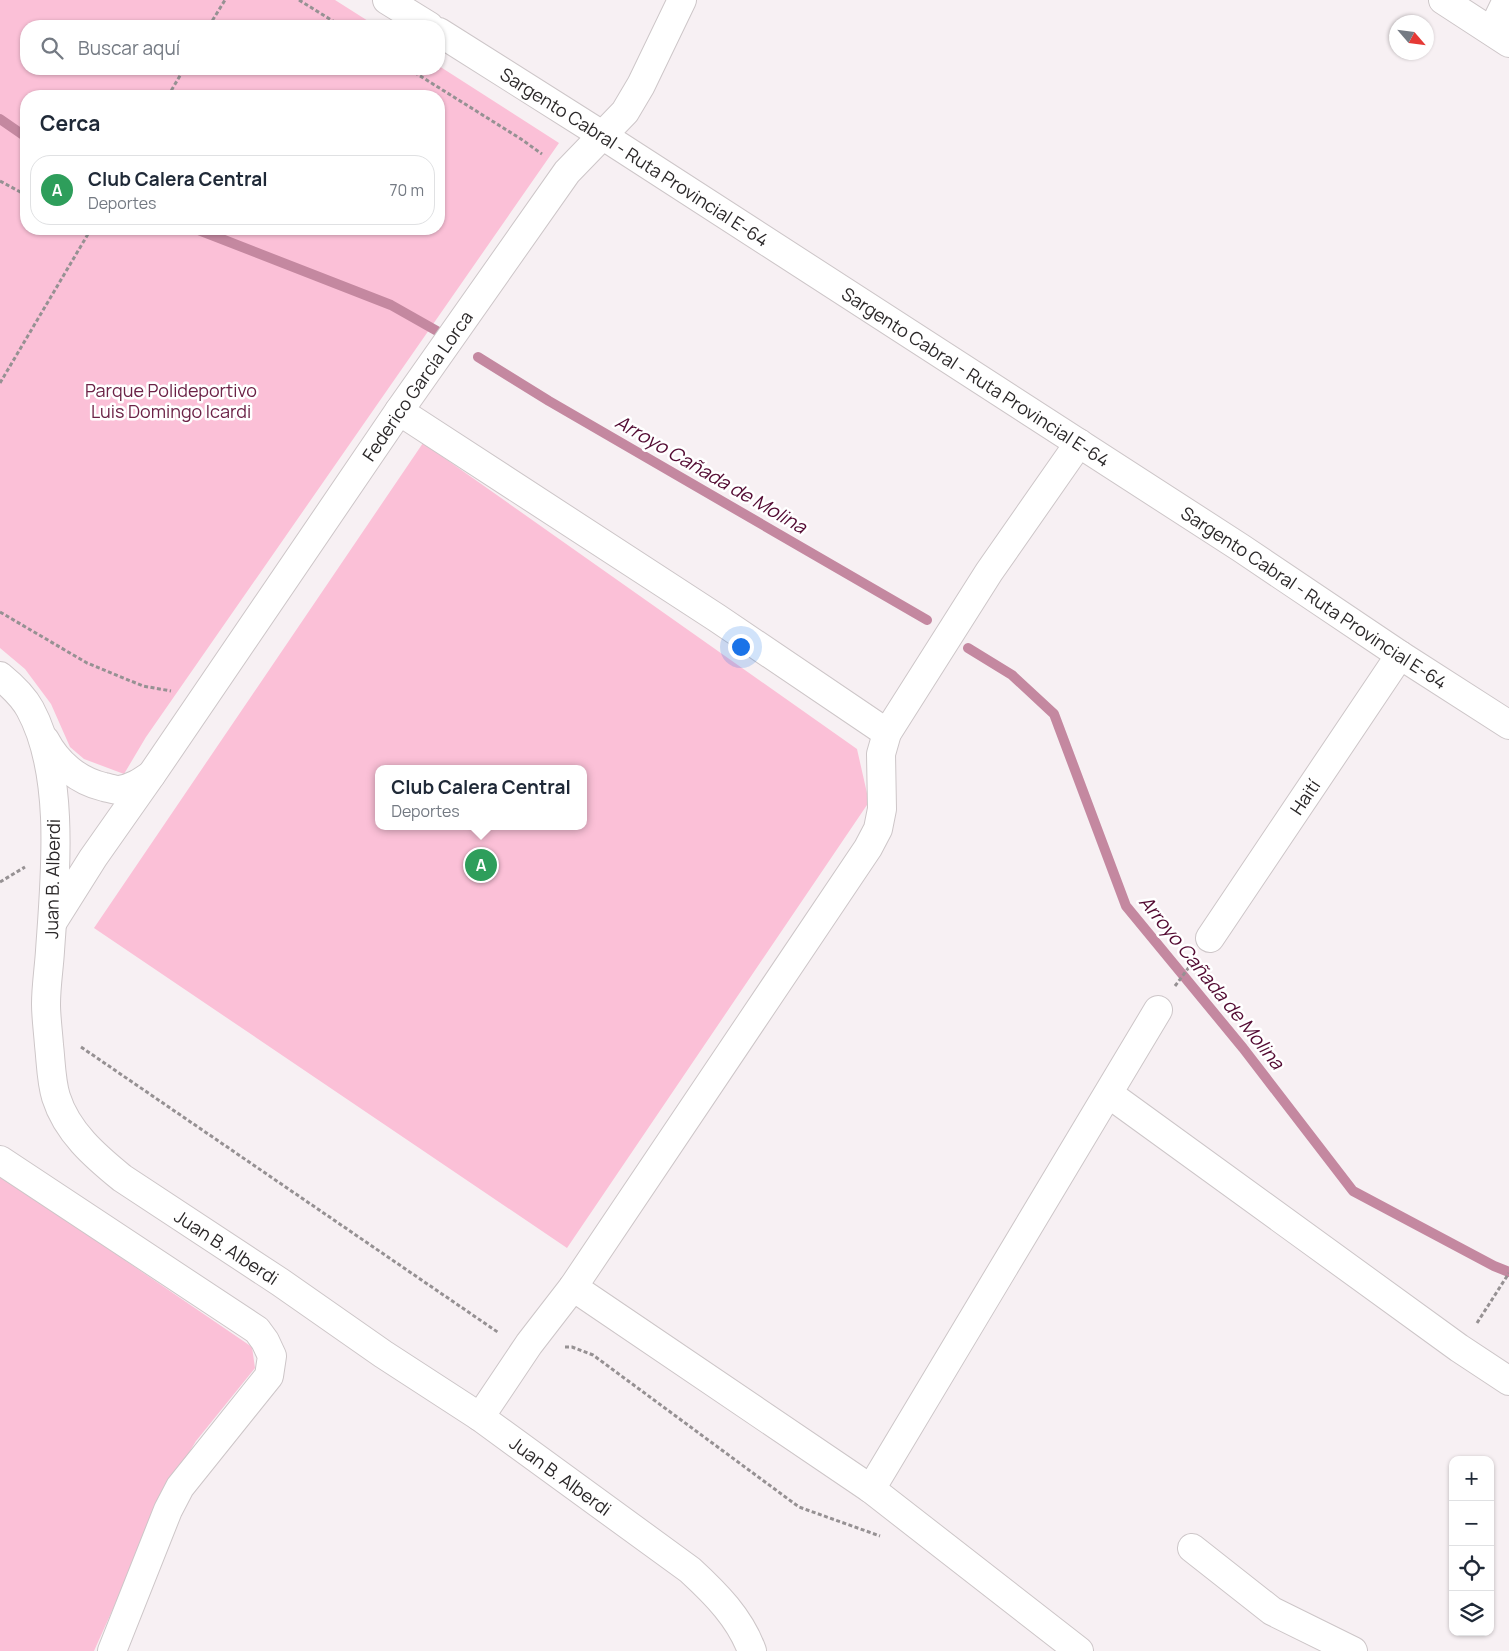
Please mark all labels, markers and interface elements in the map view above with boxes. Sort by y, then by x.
north arrow [1389,15,1434,60]
search box [20,20,445,75]
icon: search [38,34,66,62]
text: Buscar aquí [78,35,180,61]
street label: Sargento Cabral - Ruta Provincial E-64 [496,62,773,252]
text: Cerca [40,109,100,137]
text: Club Calera Central [88,166,268,192]
text: A [52,179,62,201]
text: 70 m [389,179,424,201]
text: Deportes [88,192,156,214]
street label: Sargento Cabral - Ruta Provincial E-64 [837,281,1114,472]
street label: Federico García Lorca [357,306,478,466]
park label: Parque Polideportivo Luis Domingo Icardi [85,378,257,423]
water label: Arroyo Cañada de Molina [611,409,813,540]
street label: Sargento Cabral - Ruta Provincial E-64 [1177,501,1452,694]
your location [728,634,754,660]
popup [375,765,587,830]
text: Club Calera Central [391,774,571,800]
street label: Haití [1284,774,1325,819]
text: Deportes [391,800,460,822]
street label: Juan B. Alberdi [39,819,65,939]
pin: A [465,846,497,884]
water label: Arroyo Cañada de Molina [1134,890,1291,1076]
street label: Juan B. Alberdi [170,1204,283,1290]
street label: Juan B. Alberdi [505,1431,616,1521]
map controls [1449,1456,1494,1636]
button: + [1449,1456,1494,1501]
button: − [1449,1501,1494,1546]
button: locate [1449,1546,1494,1591]
button: layers [1449,1591,1494,1636]

